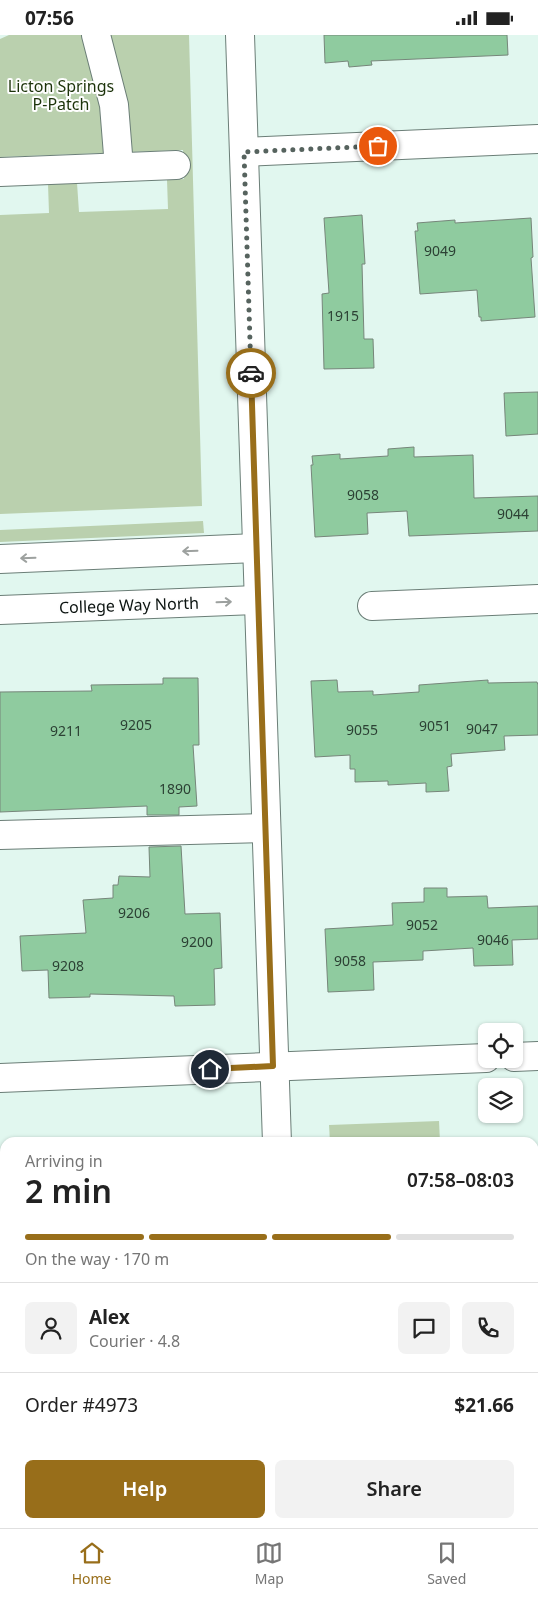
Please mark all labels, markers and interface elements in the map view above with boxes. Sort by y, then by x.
text: 07:56 [25,5,74,31]
park label: Licton Springs P-Patch [8,75,114,115]
pin [357,125,399,167]
icon: bag [364,132,392,160]
house number: 9049 [424,241,456,260]
house number: 1915 [327,306,359,325]
courier [226,348,276,398]
icon: car [237,359,265,387]
house number: 9058 [347,485,379,504]
house number: 9044 [497,504,529,523]
one-way arrow [183,547,199,556]
one-way arrow [20,554,36,563]
street label: College Way North [59,592,199,618]
one-way arrow [215,597,231,606]
house number: 9205 [120,715,152,734]
house number: 9051 [419,716,451,735]
house number: 9047 [466,719,498,738]
house number: 9055 [346,720,378,739]
house number: 9211 [50,721,82,740]
house number: 1890 [159,779,191,798]
house number: 9206 [118,903,150,922]
house number: 9052 [406,915,438,934]
house number: 9046 [477,930,509,949]
house number: 9200 [181,932,213,951]
house number: 9058 [334,951,366,970]
house number: 9208 [52,956,84,975]
map controls [478,1023,523,1123]
button: locate [478,1023,523,1068]
pin [189,1048,231,1090]
icon: home [196,1055,224,1083]
button: layers [478,1078,523,1123]
text: Arriving in [25,1150,103,1172]
text: 07:58–08:03 [407,1167,514,1193]
text: 2 min [25,1169,112,1212]
text: On the way · 170 m [25,1248,169,1270]
button: person [25,1302,77,1354]
button: chat [398,1302,450,1354]
button: phone [462,1302,514,1354]
text: Alex [89,1304,130,1330]
text: Courier · 4.8 [89,1330,180,1352]
text: Order #4973 [25,1392,138,1418]
text: $21.66 [454,1392,514,1418]
button: Help [25,1460,265,1518]
button: Share [275,1460,514,1518]
tab: Home [72,1539,111,1588]
tab: Map [255,1539,284,1588]
tab: Saved [427,1539,466,1588]

